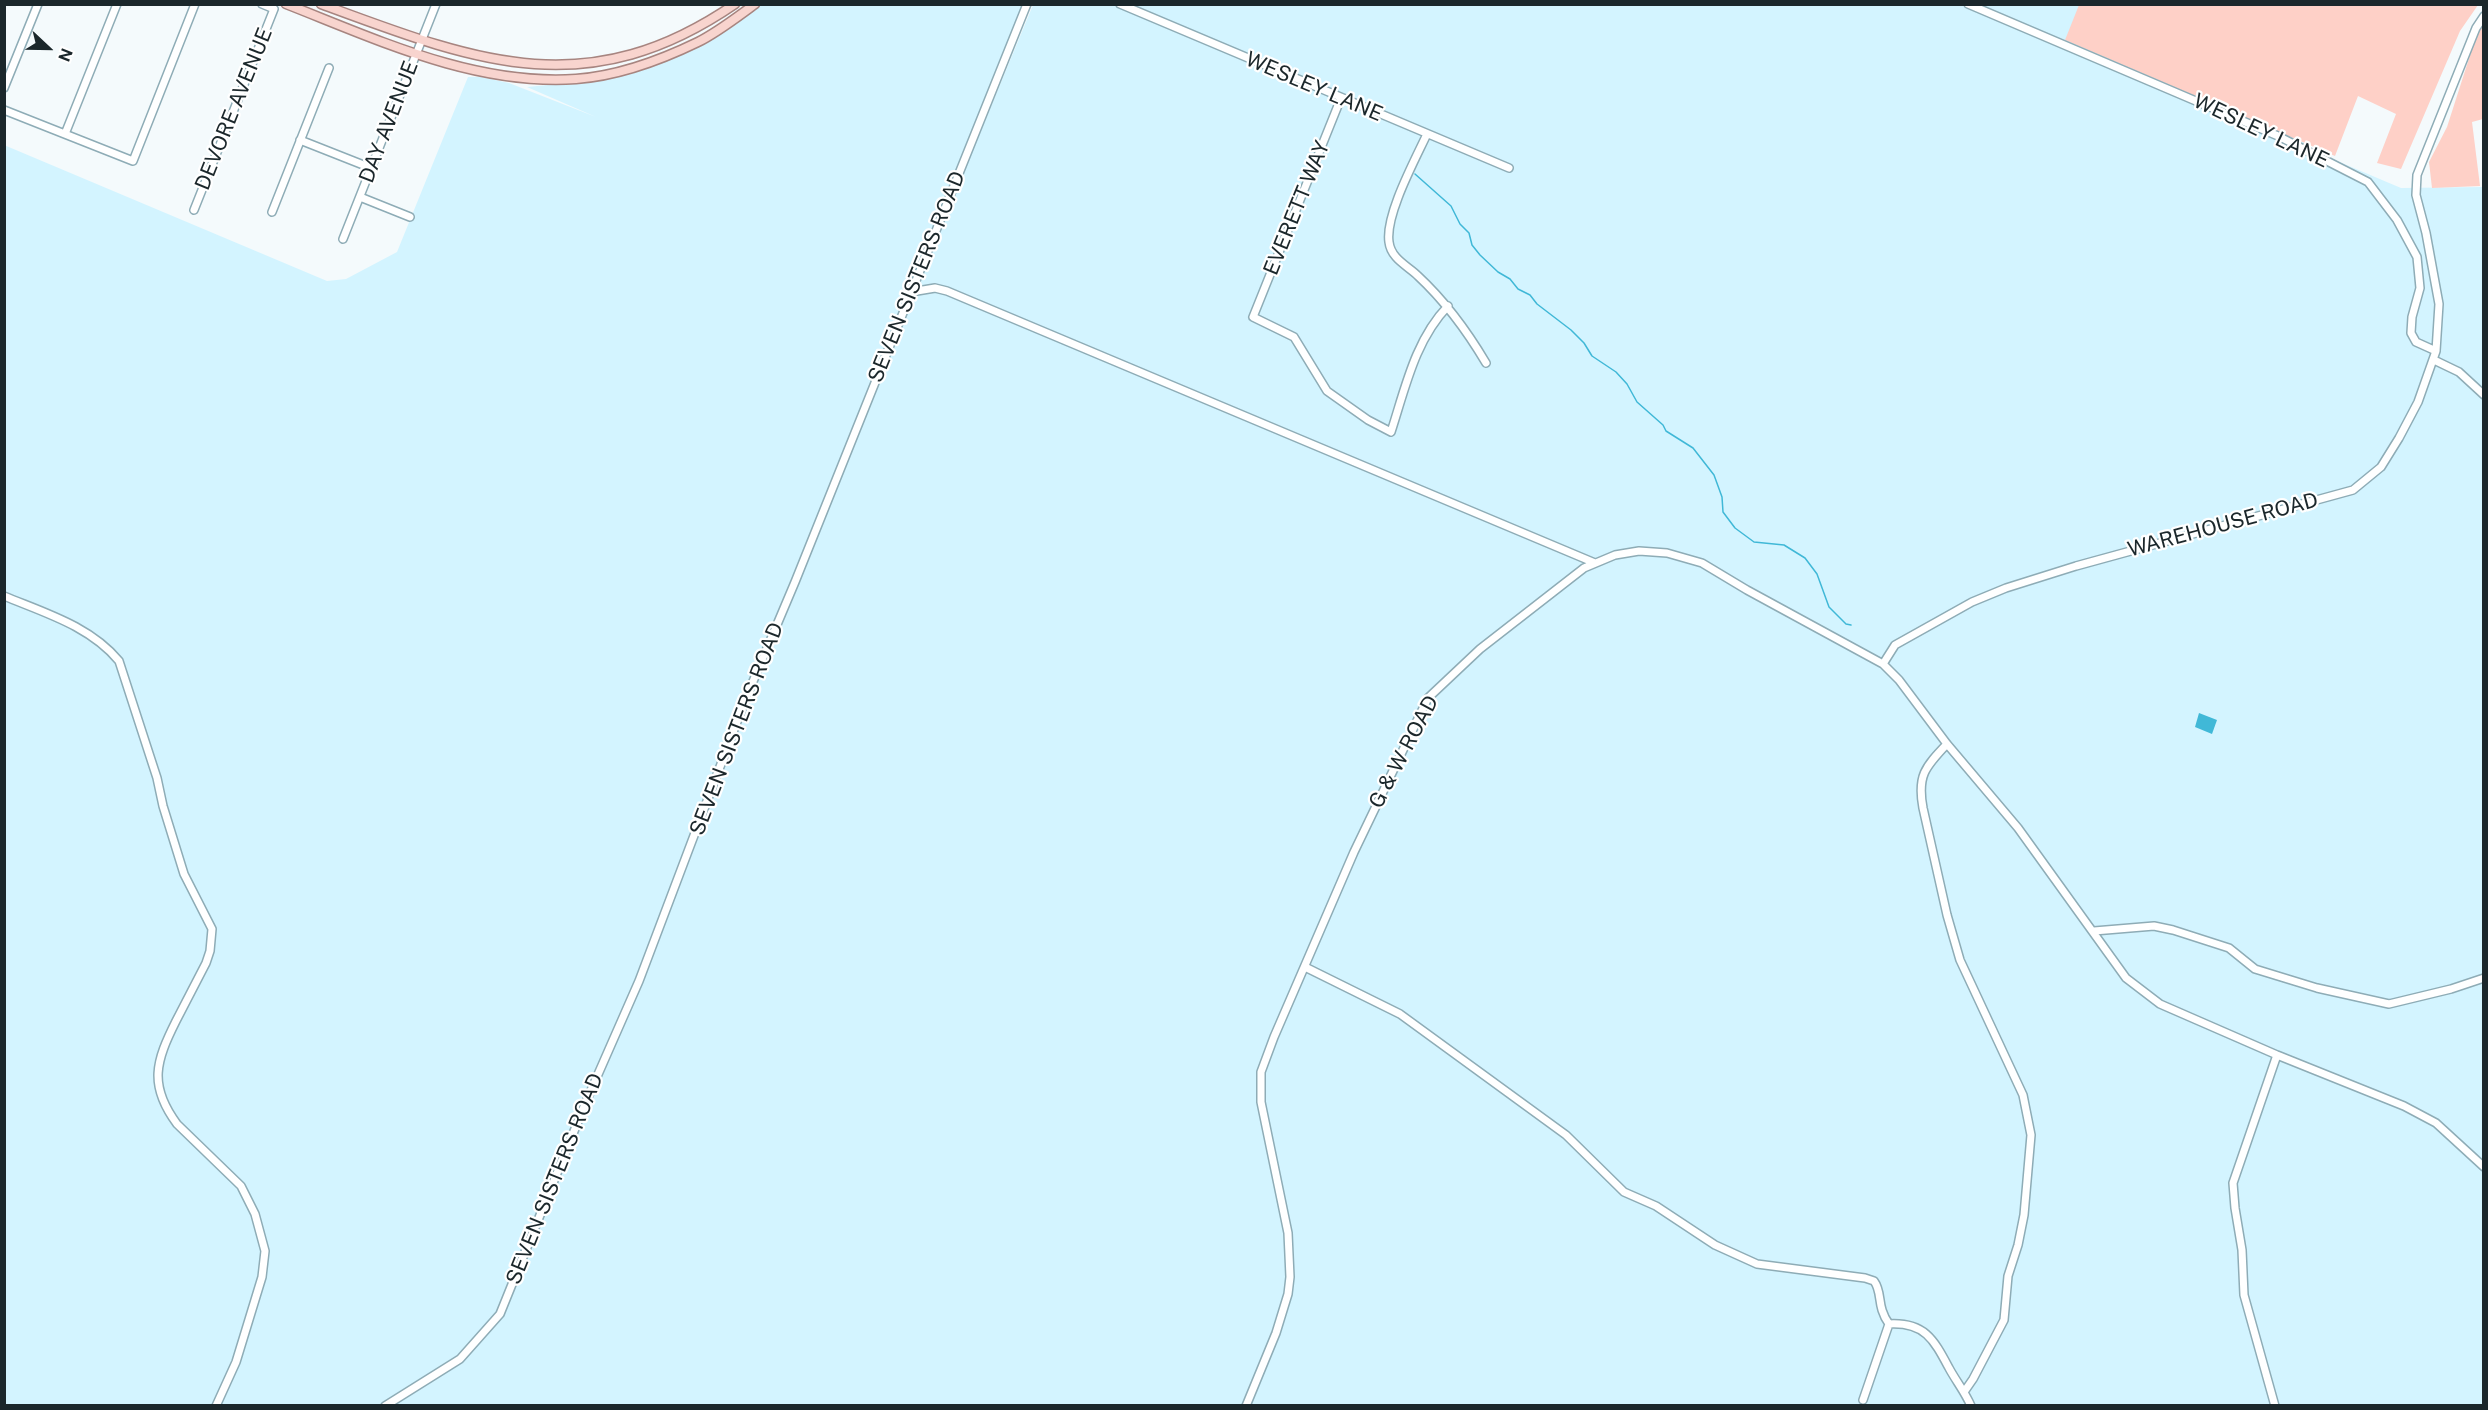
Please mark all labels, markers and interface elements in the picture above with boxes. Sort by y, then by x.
north arrow [18,18,78,78]
street label: DEVORE AVENUE [190,24,278,194]
text: N [54,46,76,64]
street label: WESLEY LANE [1242,47,1386,127]
street label: DAY AVENUE [354,58,424,186]
street label: WESLEY LANE [2189,89,2333,173]
street label: EVERETT WAY [1259,137,1335,279]
street label: SEVEN SISTERS ROAD [863,168,971,386]
street label: WAREHOUSE ROAD [2125,487,2321,563]
street label: SEVEN SISTERS ROAD [685,619,789,839]
street label: G & W ROAD [1364,691,1444,813]
street label: SEVEN SISTERS ROAD [501,1070,609,1288]

